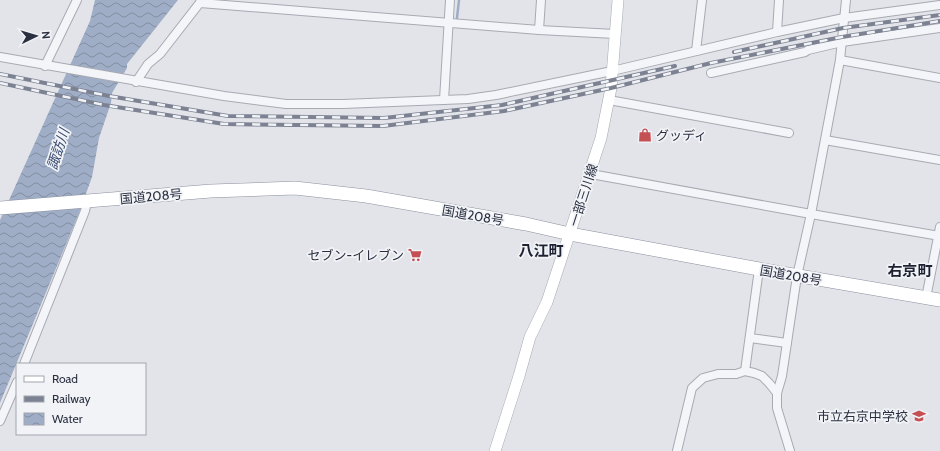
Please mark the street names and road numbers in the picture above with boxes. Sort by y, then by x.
street label: 一部三川線 [565,162,601,228]
street label: 国道208号 [119,185,183,207]
street label: 国道208号 [441,202,505,228]
street label: 国道208号 [759,262,823,288]

